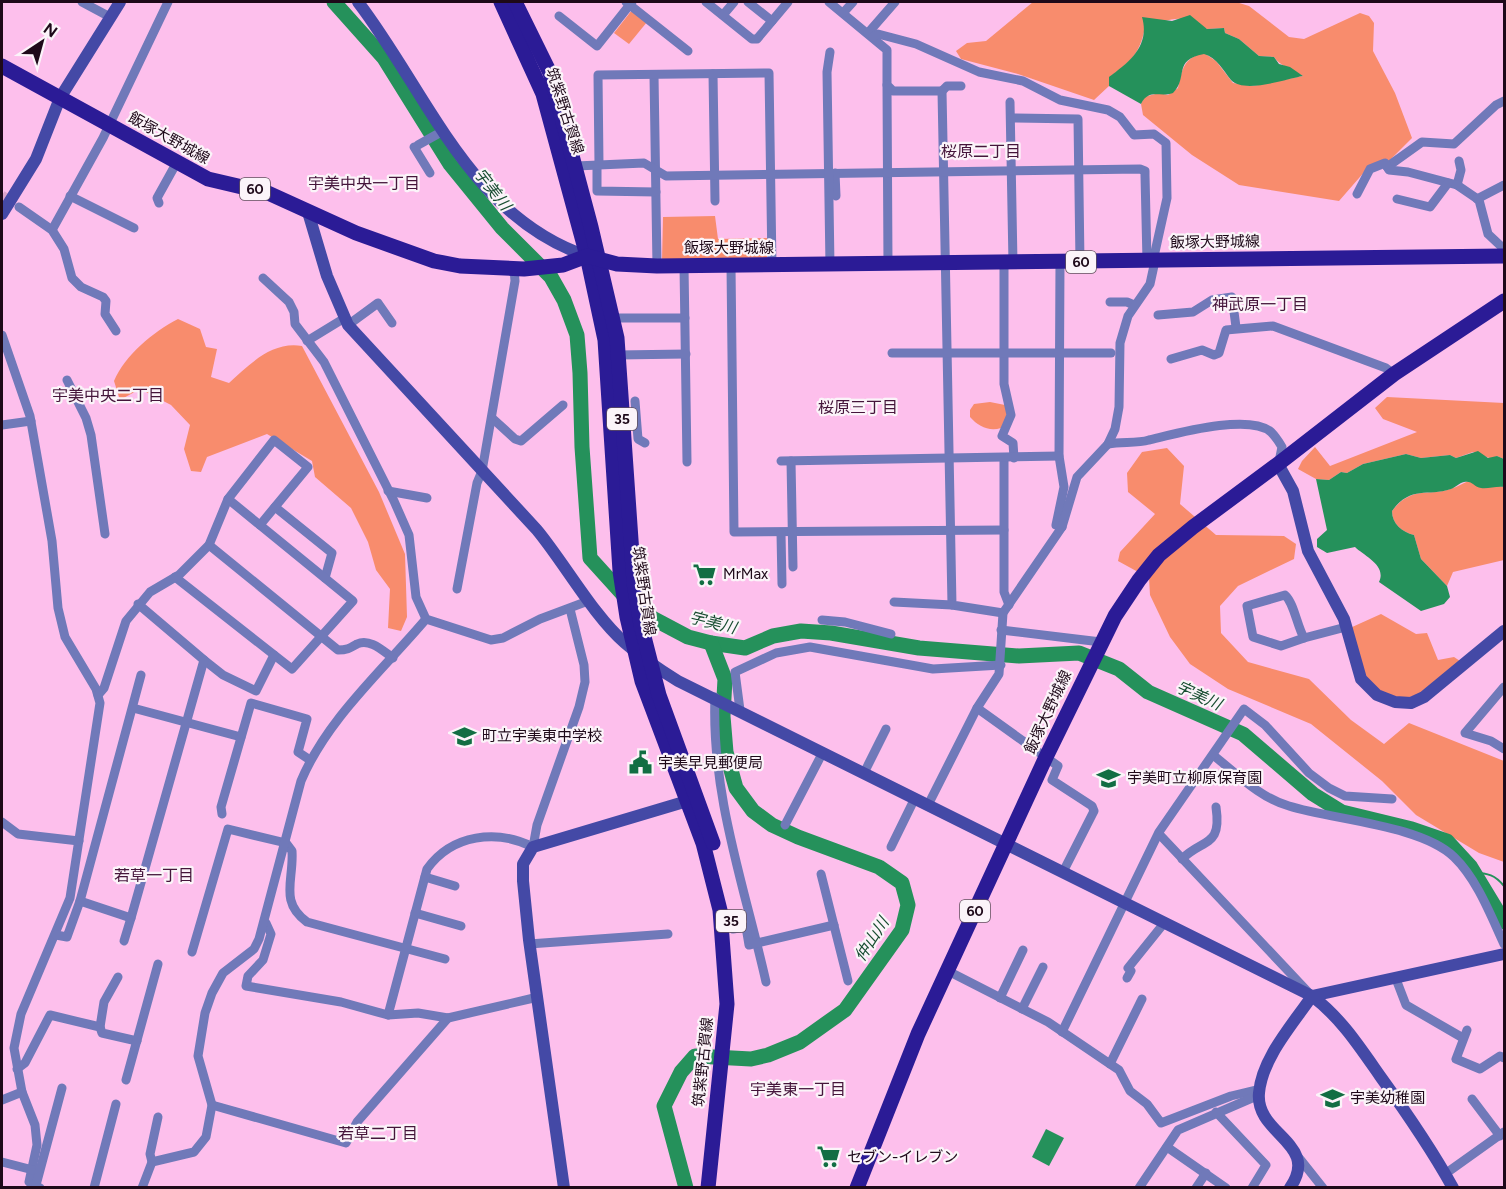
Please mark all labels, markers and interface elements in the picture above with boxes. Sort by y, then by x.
north arrow [12,12,72,72]
text: N [40,19,61,42]
street label: 筑紫野古賀線 [543,65,587,157]
street label: 飯塚大野城線 [125,108,213,168]
district label: 桜原二丁目 [941,142,1021,161]
water label: 宇美川 [470,165,516,216]
district label: 宇美中央一丁目 [308,174,420,193]
road number: 60 [240,178,270,200]
street label: 飯塚大野城線 [1170,232,1260,252]
street label: 飯塚大野城線 [684,239,774,257]
road number: 60 [1066,251,1096,273]
district label: 神武原一丁目 [1212,295,1308,314]
district label: 宇美中央二丁目 [52,386,164,405]
district label: 桜原三丁目 [818,398,898,417]
road number: 35 [607,408,637,430]
street label: 筑紫野古賀線 [629,545,659,637]
supermarket icon: MrMax [692,561,718,587]
place label: MrMax [723,565,768,583]
water label: 宇美川 [687,607,740,638]
street label: 飯塚大野城線 [1021,667,1075,757]
water label: 宇美川 [1173,677,1226,715]
school or university icon: 町立宇美東中学校 [451,723,477,749]
place label: 町立宇美東中学校 [482,727,602,745]
public building icon: 宇美早見郵便局 [627,750,653,776]
place label: 宇美早見郵便局 [658,754,763,772]
school or university icon: 宇美町立柳原保育園 [1096,765,1122,791]
place label: 宇美町立柳原保育園 [1127,769,1262,787]
district label: 若草一丁目 [114,866,194,885]
road number: 60 [960,900,990,922]
road number: 35 [716,910,746,932]
water label: 仲山川 [850,912,894,965]
street label: 筑紫野古賀線 [689,1016,717,1108]
district label: 宇美東一丁目 [750,1080,846,1099]
school or university icon: 宇美幼稚園 [1319,1085,1345,1111]
place label: 宇美幼稚園 [1350,1089,1425,1107]
district label: 若草二丁目 [338,1124,418,1143]
supermarket icon: セブン-イレブン [816,1144,842,1170]
place label: セブン-イレブン [847,1148,958,1166]

